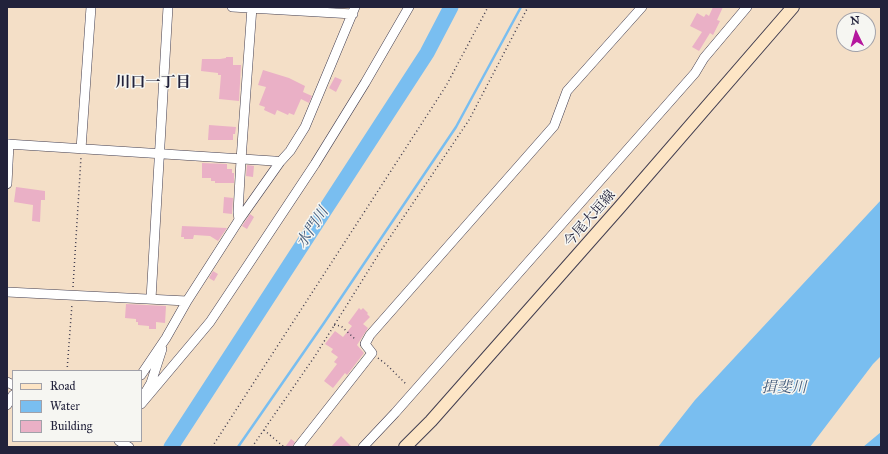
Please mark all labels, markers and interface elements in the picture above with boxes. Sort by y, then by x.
north arrow [836,12,876,52]
text: N [850,14,860,27]
district label: 川口一丁目 [116,74,190,92]
street label: 今尾大垣線 [561,187,619,251]
water label: 水門川 [293,204,333,252]
legend [12,370,142,442]
text: Road [50,379,76,393]
water label: 揖斐川 [762,379,806,397]
text: Water [50,399,80,413]
text: Building [50,419,92,433]

